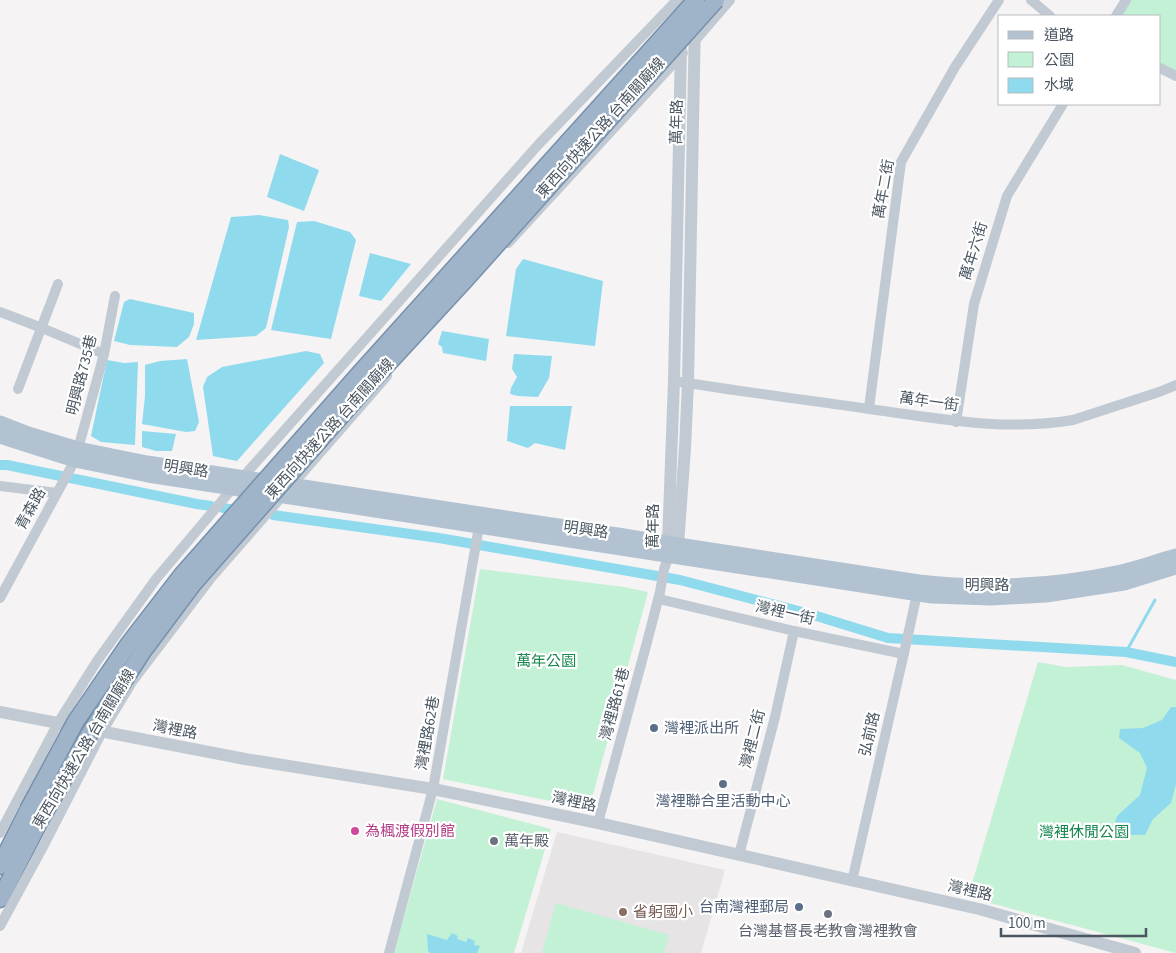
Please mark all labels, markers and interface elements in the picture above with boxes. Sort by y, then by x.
legend [998,15,1161,105]
text: 道路 [1044,25,1074,46]
text: 公園 [1044,50,1074,71]
street label: 東西向快速公路 台南關廟線 [532,53,670,203]
text: 水域 [1044,75,1074,96]
street label: 萬年路 [666,99,688,145]
street label: 萬年二街 [868,158,900,220]
street label: 萬年六街 [955,219,993,283]
street label: 明興路735巷 [62,332,102,418]
street label: 東西向快速公路 台南關廟線 [261,354,399,504]
street label: 萬年一街 [898,387,960,417]
street label: 明興路 [162,455,210,483]
street label: 青森路 [11,484,51,534]
street label: 萬年路 [643,503,664,549]
street label: 明興路 [562,516,610,544]
street label: 明興路 [964,575,1010,596]
street label: 灣裡一街 [753,596,817,630]
park label: 萬年公園 [516,651,576,672]
street label: 東西向快速公路 台南關廟線 [28,665,140,833]
street label: 灣裡路61巷 [595,665,635,743]
street label: 灣裡路62巷 [411,694,445,772]
street label: 灣裡二街 [736,707,770,771]
street label: 弘前路 [855,710,885,758]
street label: 灣裡路 [151,715,199,745]
place label: 灣裡派出所 [664,718,739,739]
marker: 灣裡派出所 [648,722,660,734]
marker: 灣裡聯合里活動中心 [717,778,729,790]
street label: 灣裡路 [550,787,598,817]
place label: 灣裡聯合里活動中心 [655,791,791,812]
place label: 為楓渡假別館 [365,821,455,842]
park label: 灣裡休閒公園 [1039,822,1129,843]
marker: 為楓渡假別館 [349,825,361,837]
place label: 萬年殿 [504,831,549,852]
marker: 萬年殿 [488,835,500,847]
street label: 灣裡路 [946,876,994,906]
place label: 台南灣裡郵局 [699,897,789,918]
marker: 台南灣裡郵局 [793,901,805,913]
place label: 省躬國小 [633,902,693,923]
marker: 省躬國小 [617,906,629,918]
scale bar [1001,906,1146,938]
marker: 台灣基督長老教會灣裡教會 [822,908,834,920]
text: 100 m [1008,913,1046,934]
place label: 台灣基督長老教會灣裡教會 [738,921,918,942]

